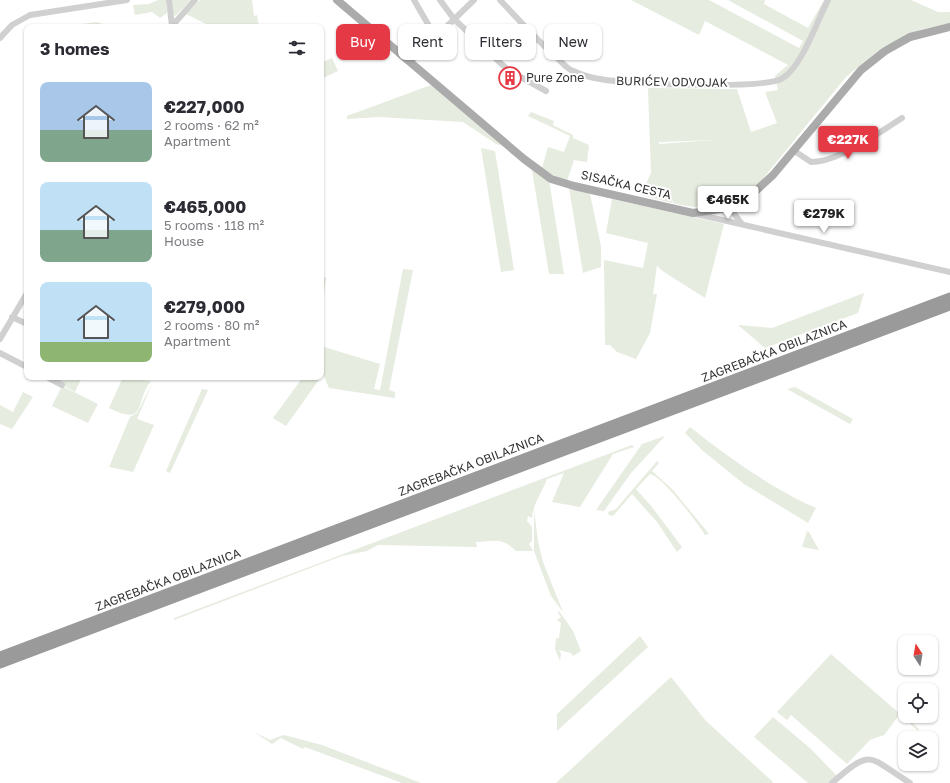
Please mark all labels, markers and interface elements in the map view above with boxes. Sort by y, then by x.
chip: Buy [336,24,390,60]
chip: Rent [398,24,457,60]
chip: Filters [465,24,536,60]
chip: New [544,24,602,60]
icon: filters [286,37,308,59]
text: 3 homes [40,38,110,59]
building icon: Pure Zone [497,65,523,91]
place label: Pure Zone [526,70,584,85]
street label: BURIĆEV ODVOJAK [616,73,728,90]
text: €227,000 [164,96,245,117]
icon: home [72,98,120,146]
text: 2 rooms · 62 m² [164,117,259,133]
pin: €227K [820,126,876,160]
text: €227K [827,131,869,147]
text: Apartment [164,133,231,149]
street label: SISAČKA CESTA [580,167,673,202]
pin: €465K [700,186,756,220]
text: €465K [707,191,749,207]
text: €465,000 [164,196,246,217]
icon: home [72,198,120,246]
pin: €279K [796,200,852,234]
text: €279K [803,205,845,221]
text: 5 rooms · 118 m² [164,217,264,233]
text: House [164,233,204,249]
text: €279,000 [164,296,245,317]
icon: home [72,298,120,346]
street label: ZAGREBAČKA OBILAZNICA [699,316,849,385]
text: 2 rooms · 80 m² [164,317,260,333]
text: Apartment [164,333,231,349]
street label: ZAGREBAČKA OBILAZNICA [396,430,546,499]
street label: ZAGREBAČKA OBILAZNICA [93,545,243,614]
north arrow [898,635,938,675]
map controls [898,635,938,771]
button: locate [898,683,938,723]
button: layers [898,731,938,771]

